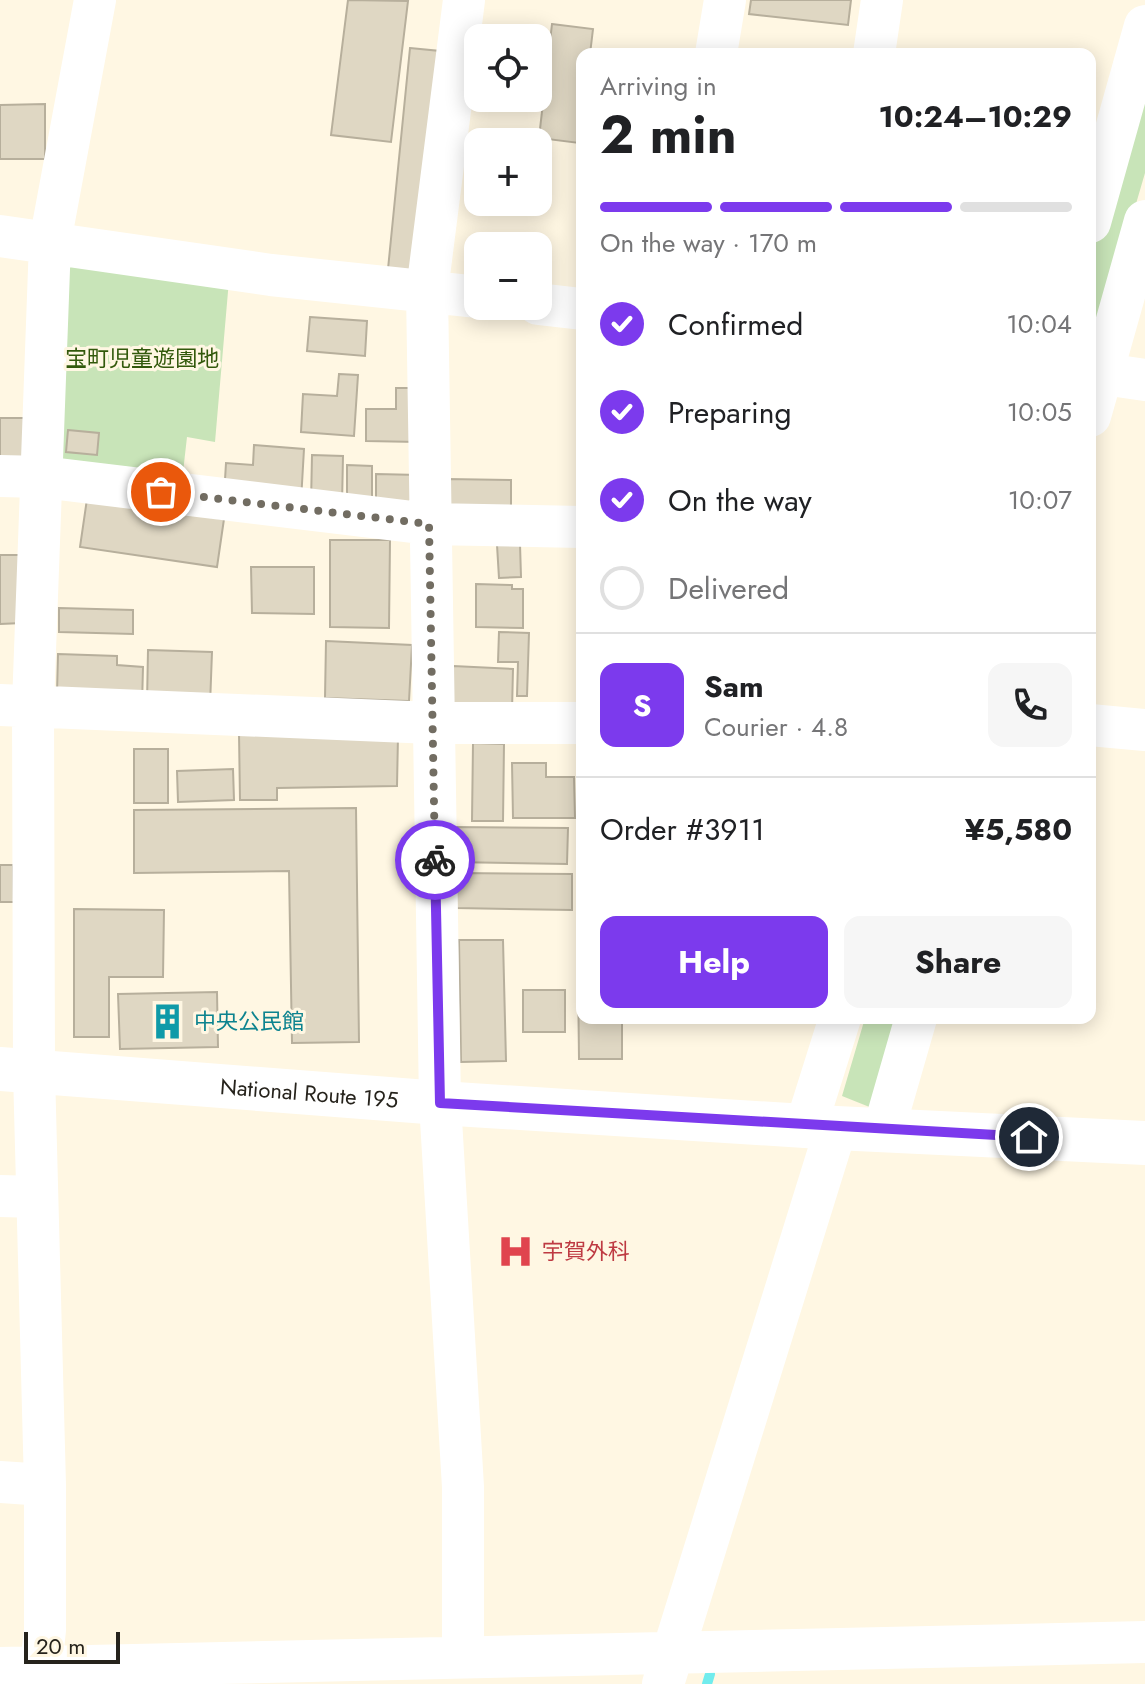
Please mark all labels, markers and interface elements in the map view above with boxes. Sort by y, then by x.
map controls [464,24,552,320]
button: locate [464,24,552,112]
text: Arriving in [600,67,717,105]
text: 10:24–10:29 [879,95,1072,138]
text: 2 min [600,97,737,173]
button: + [464,128,552,216]
text: On the way · 170 m [600,224,817,262]
button: − [464,232,552,320]
icon: check [600,302,644,346]
text: Confirmed [668,303,803,346]
text: 10:04 [1006,305,1072,343]
park label: 宝町児童遊園地 [65,342,219,374]
icon: check [600,390,644,434]
text: Preparing [668,391,792,434]
text: 10:05 [1007,393,1072,431]
pin [127,458,195,526]
icon: bag [139,470,183,514]
icon: check [600,478,644,522]
text: On the way [668,479,812,522]
text: 10:07 [1008,481,1072,519]
text: Delivered [668,567,789,610]
button: phone [988,663,1072,747]
text: Sam [704,665,764,708]
text: S [633,684,651,727]
text: Courier · 4.8 [704,708,848,746]
text: Order #3911 [600,808,765,851]
text: ¥5,580 [965,808,1072,851]
courier [395,820,475,900]
icon: bike [413,838,457,882]
button: Help [600,916,828,1008]
button: Share [844,916,1072,1008]
building icon: 中央公民館 [149,1002,187,1040]
place label: 中央公民館 [194,1005,304,1037]
street label: National Route 195 [219,1070,399,1116]
pin [995,1103,1063,1171]
icon: home [1007,1115,1051,1159]
hospital icon: 宇賀外科 [497,1232,535,1270]
place label: 宇賀外科 [542,1235,630,1267]
scale bar [24,1628,120,1664]
text: 20 m [36,1630,85,1662]

